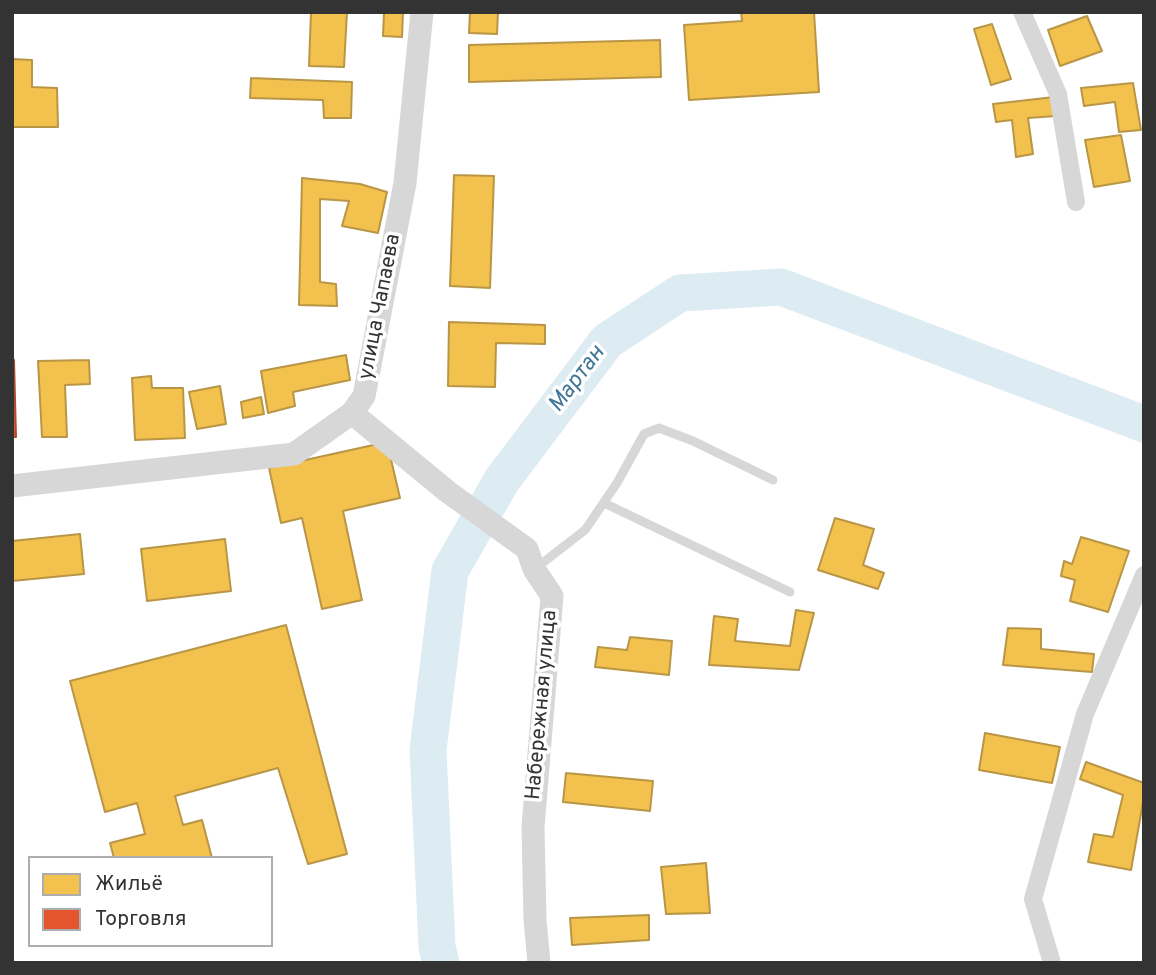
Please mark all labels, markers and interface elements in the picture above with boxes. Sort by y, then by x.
street label: улица Чапаева [355,232,407,382]
water label: Мартан [544,341,612,419]
street label: Набережная улица [522,609,564,801]
legend [28,856,273,947]
text: Жильё [95,871,163,898]
text: Торговля [95,906,186,933]

